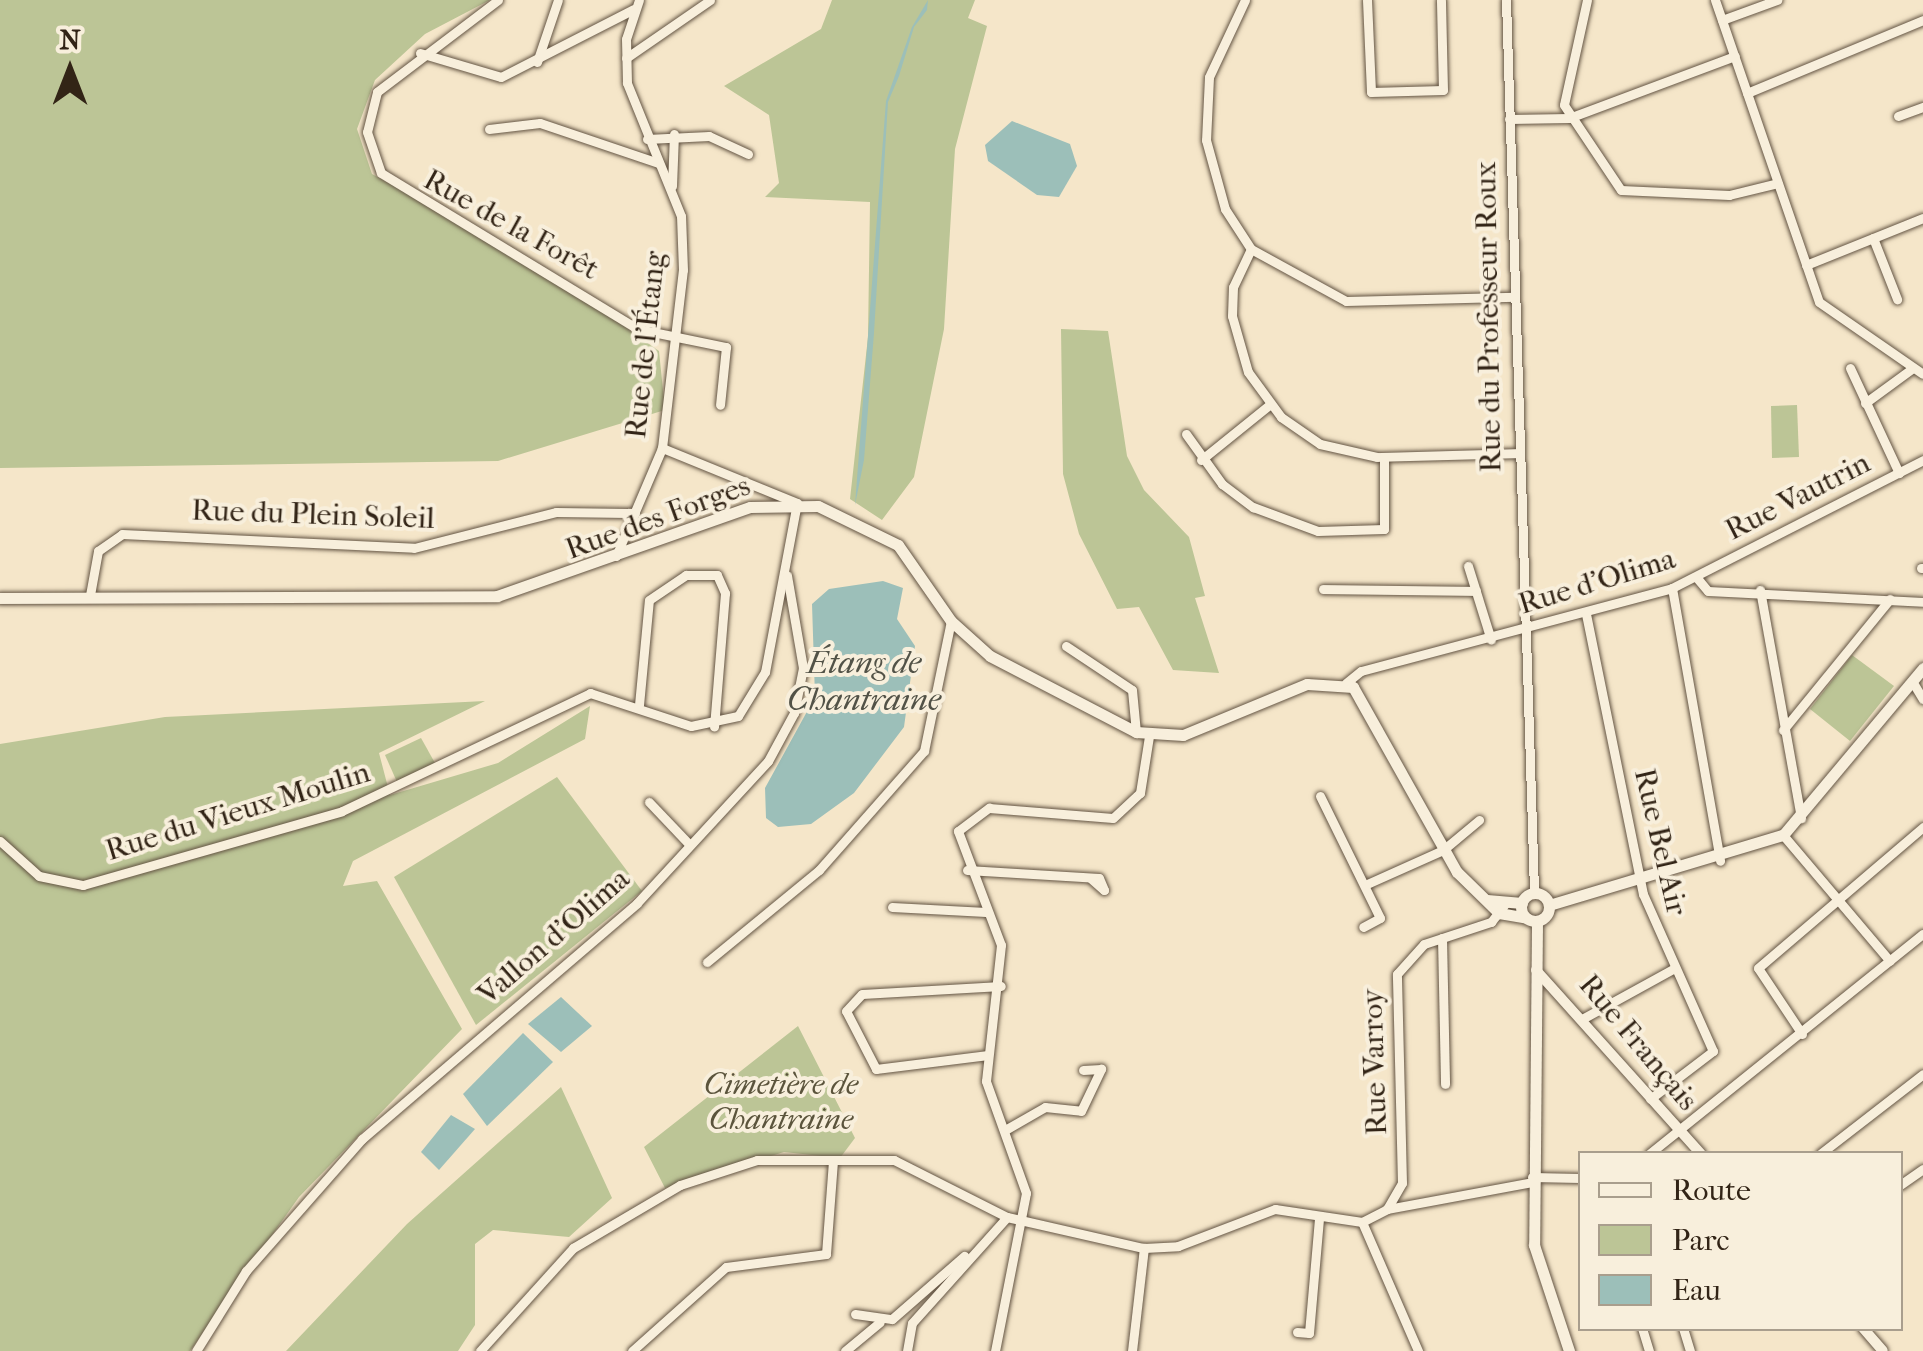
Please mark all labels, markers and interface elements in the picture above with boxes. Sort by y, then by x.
north arrow [20,20,120,120]
text: N [59,23,81,56]
street label: Rue du Professeur Roux [1468,161,1510,473]
street label: Rue de la Forêt [417,162,605,288]
street label: Rue de l'Étang [618,250,674,440]
street label: Rue Vautrin [1720,445,1876,549]
street label: Rue des Forges [561,468,755,568]
street label: Rue du Plein Soleil [191,493,435,537]
street label: Rue d'Olima [1514,541,1680,623]
water label: Étang de Chantraine [787,645,941,720]
street label: Rue du Vieux Moulin [101,755,375,869]
street label: Rue Bel Air [1626,765,1694,919]
street label: Vallon d'Olima [471,861,637,1013]
street label: Rue Français [1571,968,1705,1118]
street label: Rue Varroy [1354,988,1396,1136]
park label: Cimetière de Chantraine [704,1067,858,1138]
legend [1578,1151,1903,1331]
text: Route [1672,1173,1751,1208]
text: Parc [1672,1223,1730,1258]
text: Eau [1672,1273,1721,1308]

